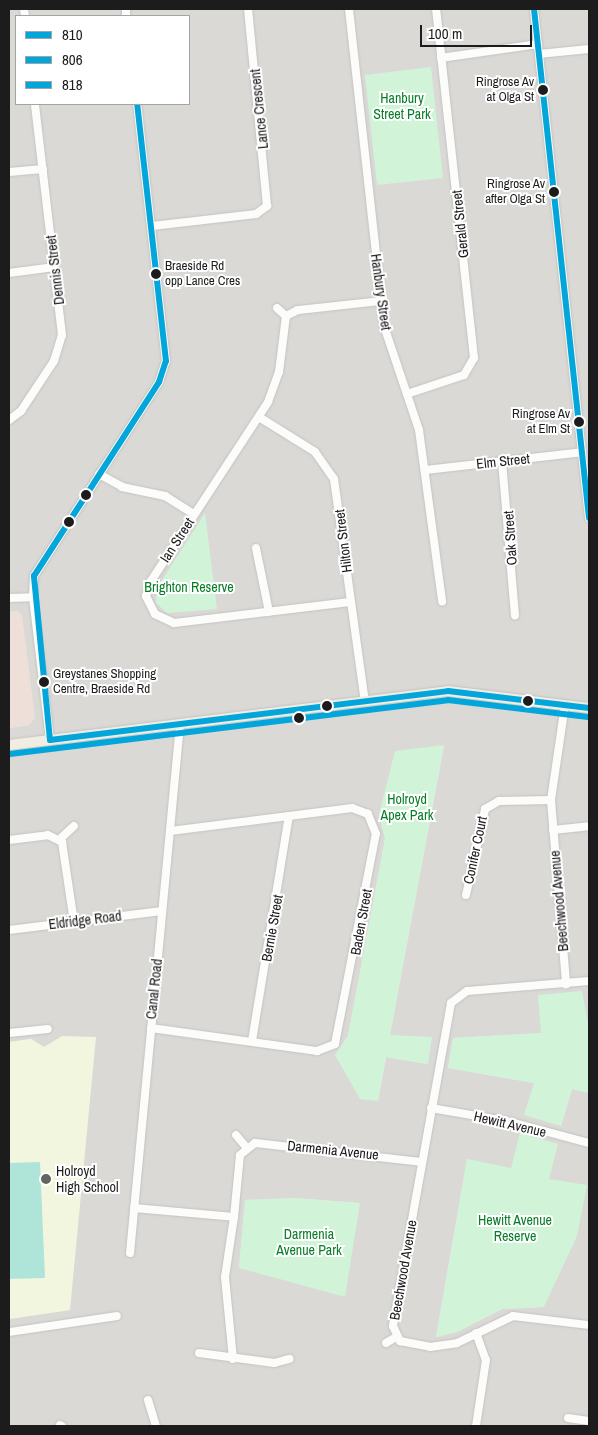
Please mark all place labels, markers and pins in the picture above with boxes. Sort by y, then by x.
place label: Ringrose Av at Olga St [476,75,534,106]
marker: Ringrose Av at Olga St [538,85,548,95]
place label: Ringrose Av after Olga St [485,177,545,208]
marker: Ringrose Av after Olga St [549,187,559,197]
place label: Braeside Rd opp Lance Cres [165,259,240,290]
marker: Braeside Rd opp Lance Cres [151,269,161,279]
place label: Ringrose Av at Elm St [512,407,570,438]
marker: Ringrose Av at Elm St [574,417,584,427]
unlabelled marker [81,490,91,500]
unlabelled marker [64,517,74,527]
place label: Greystanes Shopping Centre, Braeside Rd [53,667,156,698]
marker: Greystanes Shopping Centre, Braeside Rd [39,677,49,687]
unlabelled marker [523,696,533,706]
unlabelled marker [322,701,332,711]
unlabelled marker [294,713,304,723]
place label: Holroyd High School [56,1163,119,1196]
marker: Holroyd High School [40,1173,52,1185]

